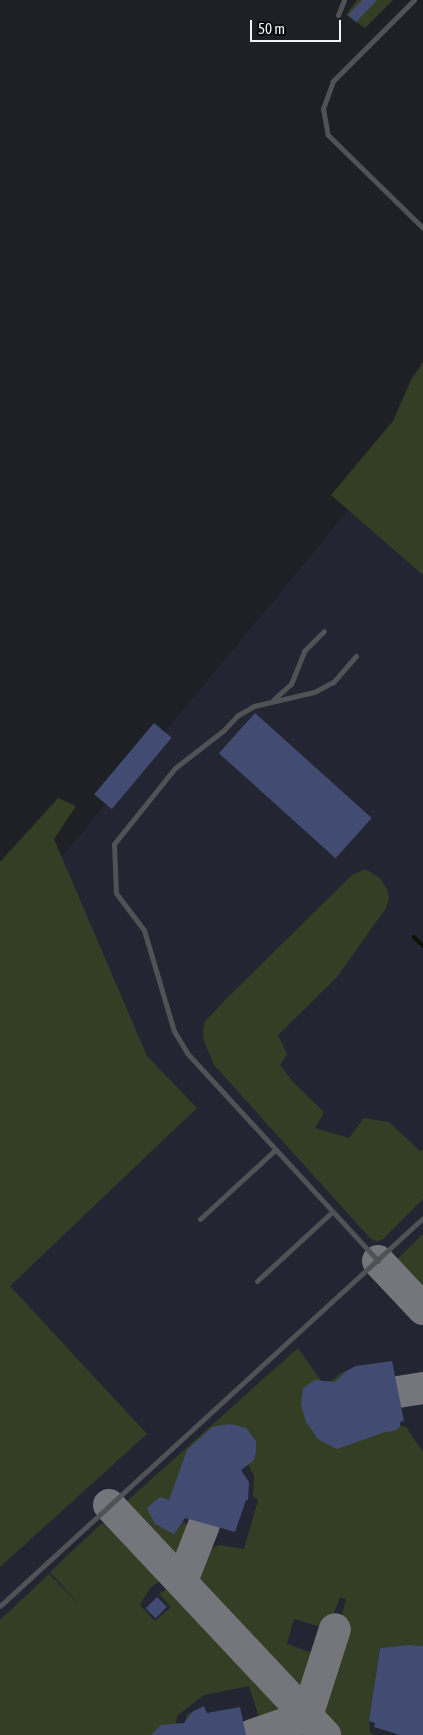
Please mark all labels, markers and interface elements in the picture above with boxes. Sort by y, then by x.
scale bar [253,10,344,42]
text: 50 m [258,20,285,37]

